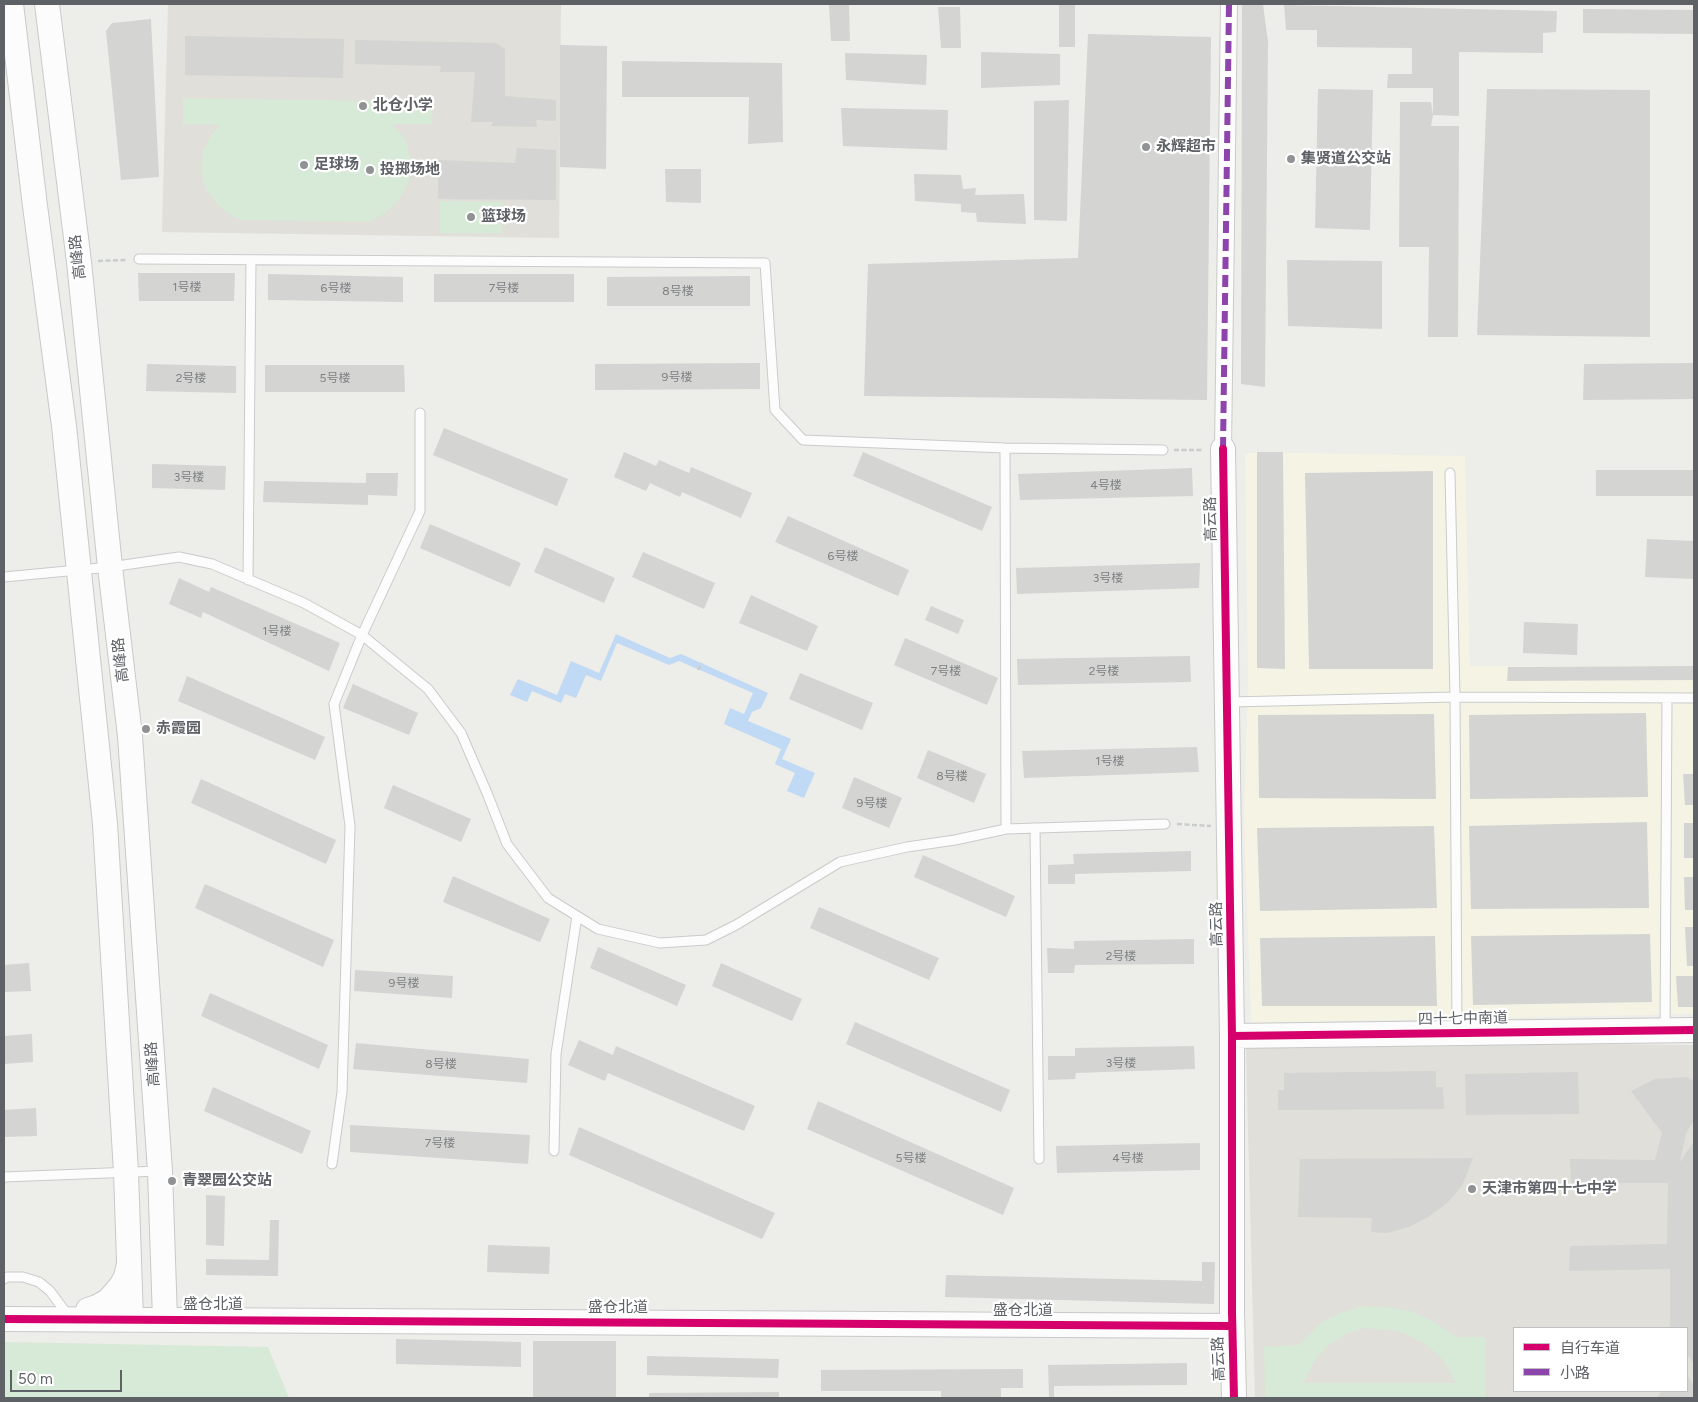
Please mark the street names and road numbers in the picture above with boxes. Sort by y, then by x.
street label: 高峰路 [66,234,90,280]
street label: 高云路 [1202,496,1220,542]
street label: 高峰路 [109,637,133,683]
street label: 高云路 [1208,901,1226,947]
street label: 四十七中南道 [1418,1009,1508,1029]
street label: 高峰路 [142,1041,164,1087]
street label: 盛仓北道 [183,1296,243,1314]
street label: 盛仓北道 [588,1299,648,1317]
street label: 盛仓北道 [993,1302,1053,1320]
street label: 高云路 [1209,1336,1229,1382]

